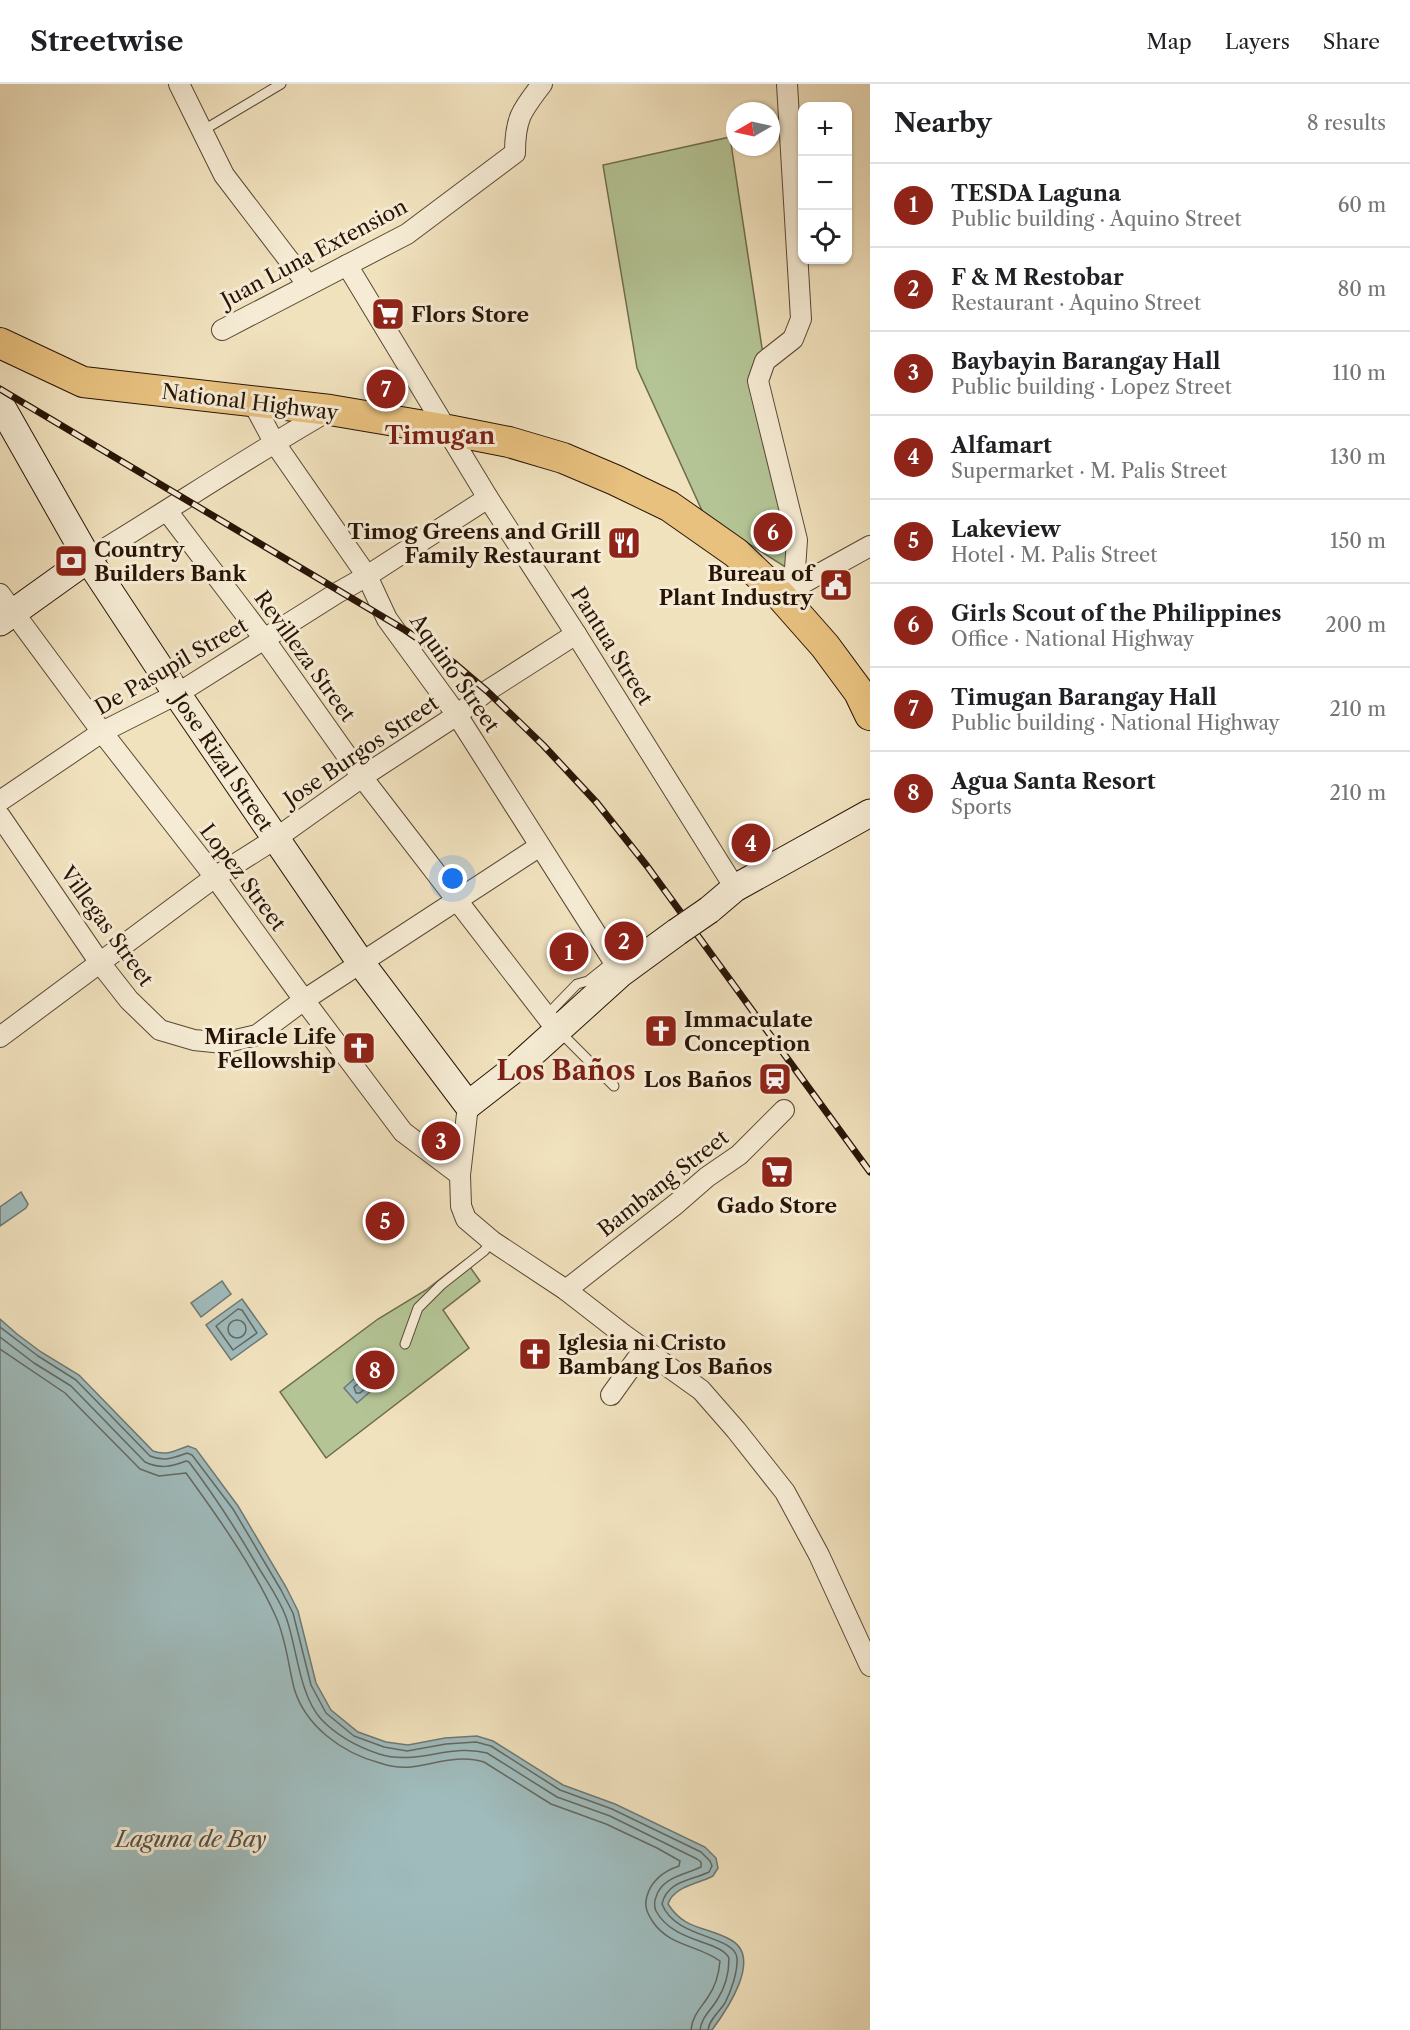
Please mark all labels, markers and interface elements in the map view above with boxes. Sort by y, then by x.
text: Streetwise [30,24,184,58]
text: Map [1147,29,1192,54]
text: Layers [1225,29,1290,54]
text: Share [1323,29,1380,54]
north arrow [726,102,780,156]
map controls [798,102,852,264]
button: + [798,102,852,156]
text: Nearby [894,107,992,139]
text: 8 results [1307,111,1386,135]
button: − [798,156,852,210]
text: TESDA Laguna [951,180,1121,207]
street label: Juan Luna Extension [214,193,411,314]
text: 1 [909,193,918,217]
text: 60 m [1338,193,1386,217]
text: Public building · Aquino Street [951,207,1242,231]
button: locate [798,210,852,264]
text: F & M Restobar [951,264,1124,291]
text: 2 [908,277,919,301]
text: 80 m [1338,277,1386,301]
text: Restaurant · Aquino Street [951,291,1201,315]
supermarket icon: Flors Store [370,296,406,332]
place label: Flors Store [411,302,529,327]
text: Baybayin Barangay Hall [951,348,1221,375]
text: 3 [908,361,919,385]
text: 110 m [1333,361,1386,385]
pin: 7 [366,366,406,412]
text: Public building · Lopez Street [951,375,1232,399]
street label: National Highway [160,379,340,425]
district label: Timugan [385,421,496,450]
text: Alfamart [951,432,1052,459]
text: 4 [908,445,919,469]
text: 130 m [1330,445,1386,469]
text: Supermarket · M. Palis Street [951,459,1227,483]
pin: 6 [754,510,792,554]
text: Lakeview [951,516,1061,543]
place label: Timog Greens and Grill Family Restaurant [348,519,602,568]
restaurant icon: Timog Greens and Grill Family Restaurant [606,525,642,561]
text: 5 [908,529,919,553]
text: 150 m [1330,529,1386,553]
place label: Country Builders Bank [94,537,247,586]
bank icon: Country Builders Bank [53,543,89,579]
text: Hotel · M. Palis Street [951,543,1157,567]
place label: Bureau of Plant Industry [659,561,816,610]
public building icon: Bureau of Plant Industry [818,567,854,603]
street label: Pantua Street [566,583,658,710]
street label: Revilleza Street [249,586,361,727]
text: Girls Scout of the Philippines [951,600,1281,627]
street label: Aquino Street [404,608,505,737]
street label: De Pasupil Street [90,612,252,720]
text: 6 [908,613,919,637]
text: 200 m [1325,613,1386,637]
text: Office · National Highway [951,627,1194,651]
text: Timugan Barangay Hall [951,684,1217,711]
street label: Jose Rizal Street [166,686,279,836]
street label: Jose Burgos Street [276,690,443,814]
text: 7 [908,697,919,721]
text: 210 m [1329,697,1386,721]
text: Public building · National Highway [951,711,1280,735]
text: Agua Santa Resort [951,768,1156,795]
text: 8 [907,781,920,805]
text: 210 m [1329,781,1386,805]
text: Sports [951,795,1012,819]
street label: Lopez Street [195,819,292,936]
pin: 4 [732,820,771,866]
street label: Villegas Street [55,860,159,991]
your location [438,864,467,893]
pin: 2 [604,918,644,964]
pin: 1 [550,930,588,974]
place label: Immaculate Conception [684,1007,813,1056]
church icon: Immaculate Conception [643,1013,679,1049]
place label: Miracle Life Fellowship [204,1024,336,1073]
church icon: Miracle Life Fellowship [341,1030,377,1066]
district label: Los Baños [496,1054,636,1087]
station icon: Los Baños [757,1061,793,1097]
place label: Los Baños [644,1067,752,1092]
pin: 3 [422,1118,460,1164]
street label: Bambang Street [593,1124,734,1242]
supermarket icon: Gado Store [759,1154,795,1190]
place label: Gado Store [717,1193,837,1218]
pin: 5 [366,1198,404,1244]
place label: Iglesia ni Cristo Bambang Los Baños [558,1330,772,1379]
church icon: Iglesia ni Cristo Bambang Los Baños [517,1336,553,1372]
pin: 8 [356,1348,394,1392]
water label: Laguna de Bay [113,1826,267,1853]

